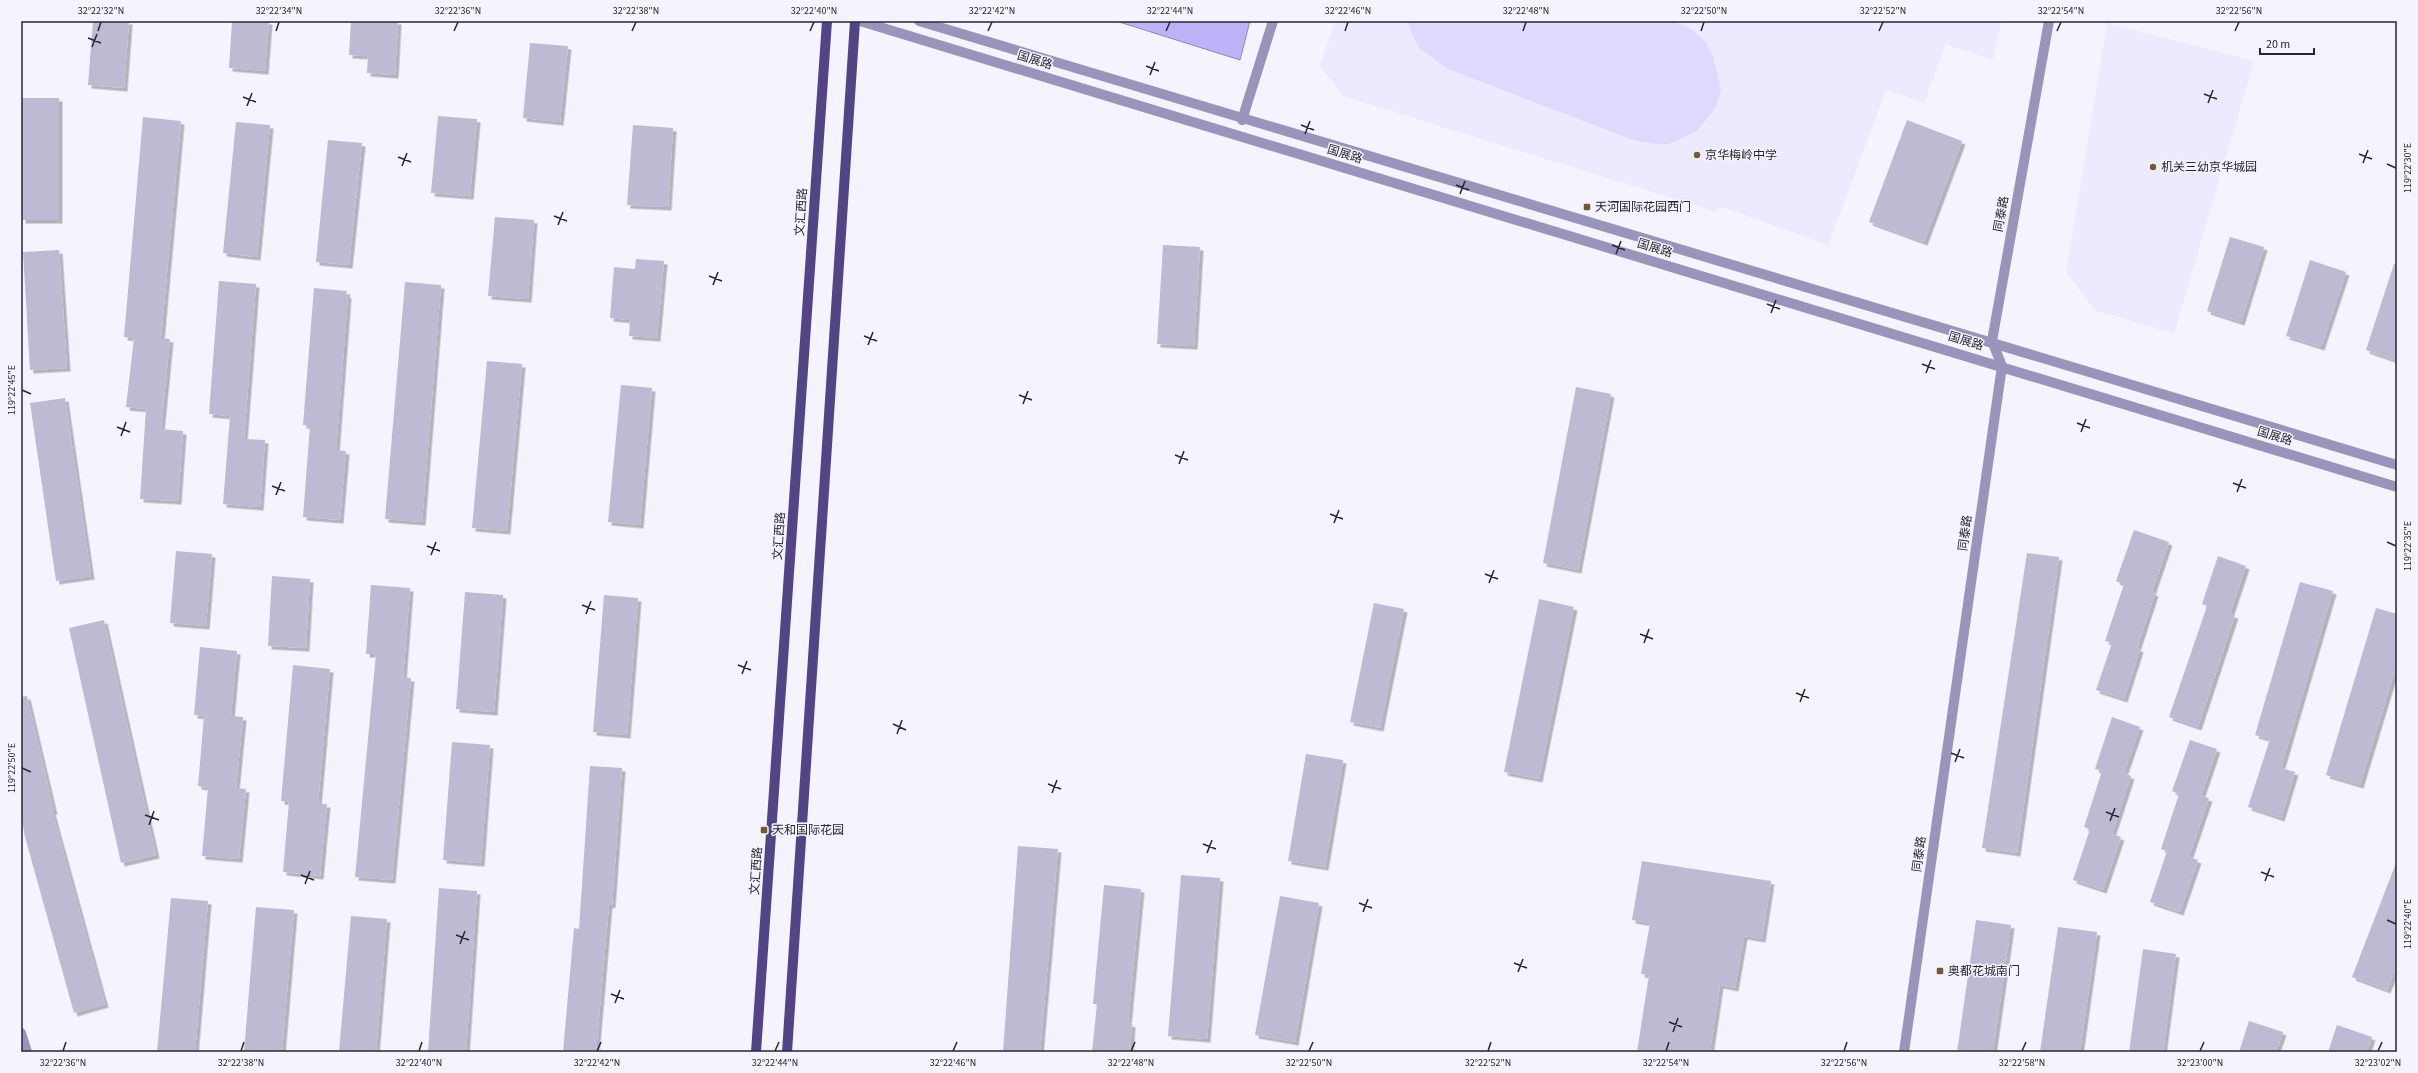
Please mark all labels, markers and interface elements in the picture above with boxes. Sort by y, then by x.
text: 32°22'32"N [78,4,124,18]
text: 32°22'34"N [256,4,302,18]
text: 32°22'36"N [435,4,481,18]
text: 32°22'38"N [613,4,659,18]
text: 32°22'40"N [791,4,837,18]
text: 32°22'42"N [969,4,1015,18]
text: 32°22'44"N [1147,4,1193,18]
text: 32°22'46"N [1325,4,1371,18]
text: 32°22'48"N [1503,4,1549,18]
text: 32°22'50"N [1681,4,1727,18]
text: 32°22'52"N [1860,4,1906,18]
text: 32°22'54"N [2038,4,2084,18]
text: 32°22'56"N [2216,4,2262,18]
scale bar [2260,30,2314,56]
text: 20 m [2266,36,2290,53]
street label: 国展路 [1015,47,1055,74]
street label: 国展路 [1325,141,1365,168]
text: 119°22'30"E [2401,143,2415,193]
place label: 京华梅岭中学 [1705,147,1777,164]
marker: 京华梅岭中学 [1692,150,1702,160]
place label: 机关三幼京华城园 [2161,159,2257,176]
marker: 机关三幼京华城园 [2148,162,2158,172]
street label: 文汇西路 [791,187,812,237]
street label: 同泰路 [1990,195,2013,233]
place label: 天河国际花园西门 [1595,199,1691,216]
marker: 天河国际花园西门 [1582,202,1592,212]
street label: 国展路 [1635,235,1675,262]
street label: 国展路 [1946,328,1986,355]
text: 119°22'45"E [5,365,19,415]
street label: 国展路 [2255,423,2295,450]
street label: 文汇西路 [769,511,790,561]
street label: 同泰路 [1955,514,1976,552]
text: 119°22'35"E [2401,521,2415,571]
text: 119°22'50"E [5,743,19,793]
place label: 天和国际花园 [772,822,844,839]
marker: 天和国际花园 [759,825,769,835]
street label: 同泰路 [1909,835,1930,873]
street label: 文汇西路 [746,846,767,896]
text: 119°22'40"E [2401,899,2415,949]
place label: 奥都花城南门 [1948,963,2020,980]
marker: 奥都花城南门 [1935,966,1945,976]
text: 32°22'36"N [40,1056,86,1070]
text: 32°22'38"N [218,1056,264,1070]
text: 32°22'40"N [396,1056,442,1070]
text: 32°22'42"N [574,1056,620,1070]
text: 32°22'44"N [752,1056,798,1070]
text: 32°22'46"N [930,1056,976,1070]
text: 32°22'48"N [1108,1056,1154,1070]
text: 32°22'50"N [1286,1056,1332,1070]
text: 32°22'52"N [1465,1056,1511,1070]
text: 32°22'54"N [1643,1056,1689,1070]
text: 32°22'56"N [1821,1056,1867,1070]
text: 32°22'58"N [1999,1056,2045,1070]
text: 32°23'00"N [2177,1056,2223,1070]
text: 32°23'02"N [2355,1056,2401,1070]

